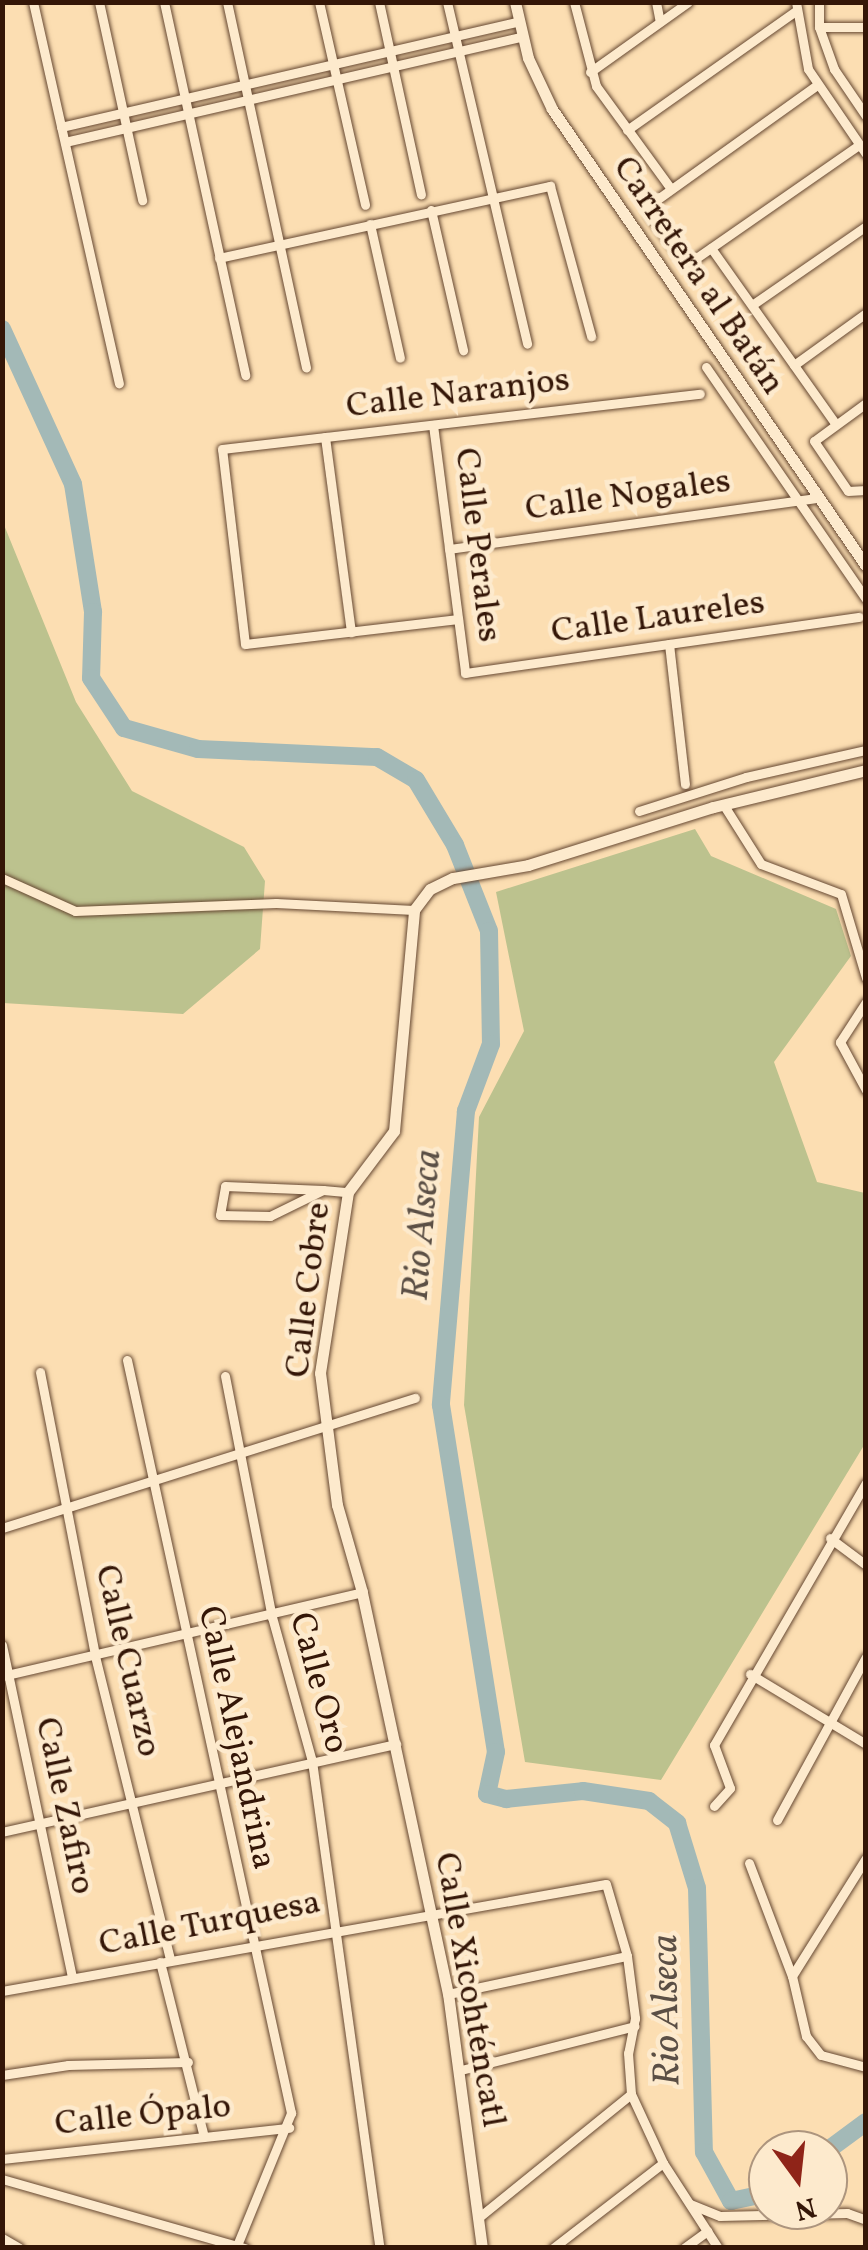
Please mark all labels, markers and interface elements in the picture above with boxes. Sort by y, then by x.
street label: Carretera al Batán [603,149,793,403]
street label: Calle Naranjos [344,359,572,429]
street label: Calle Perales [444,446,510,644]
street label: Calle Nogales [523,461,733,531]
street label: Calle Laureles [549,582,767,654]
water label: Rio Alseca [395,1148,453,1302]
street label: Calle Cobre [277,1200,341,1380]
street label: Calle Cuarzo [85,1561,169,1761]
street label: Calle Alejandrina [188,1603,284,1873]
street label: Calle Oro [279,1608,357,1758]
street label: Calle Zafiro [25,1714,103,1898]
street label: Calle Xicohténcatl [424,1849,514,2131]
street label: Calle Turquesa [95,1882,325,1966]
water label: Rio Alseca [644,1934,692,2086]
street label: Calle Ópalo [53,2086,233,2146]
north arrow [748,2130,848,2230]
text: N [791,2186,820,2229]

